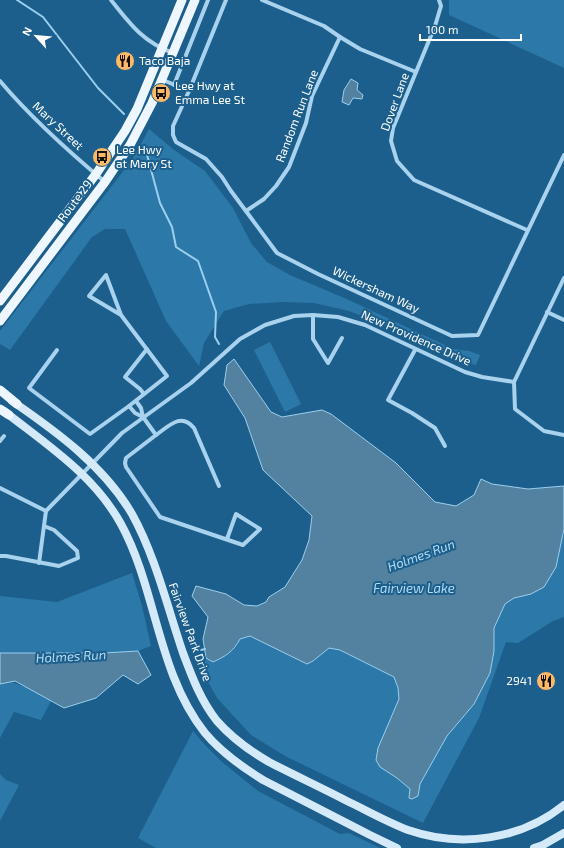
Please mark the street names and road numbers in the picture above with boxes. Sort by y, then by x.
street label: Random Run Lane [272,67,320,164]
street label: Dover Lane [377,71,411,133]
street label: Mary Street [30,98,87,153]
street label: Route 29 [54,177,94,224]
street label: Wickersham Way [331,263,423,316]
street label: New Providence Drive [359,307,473,368]
street label: Fairview Park Drive [167,580,215,683]

